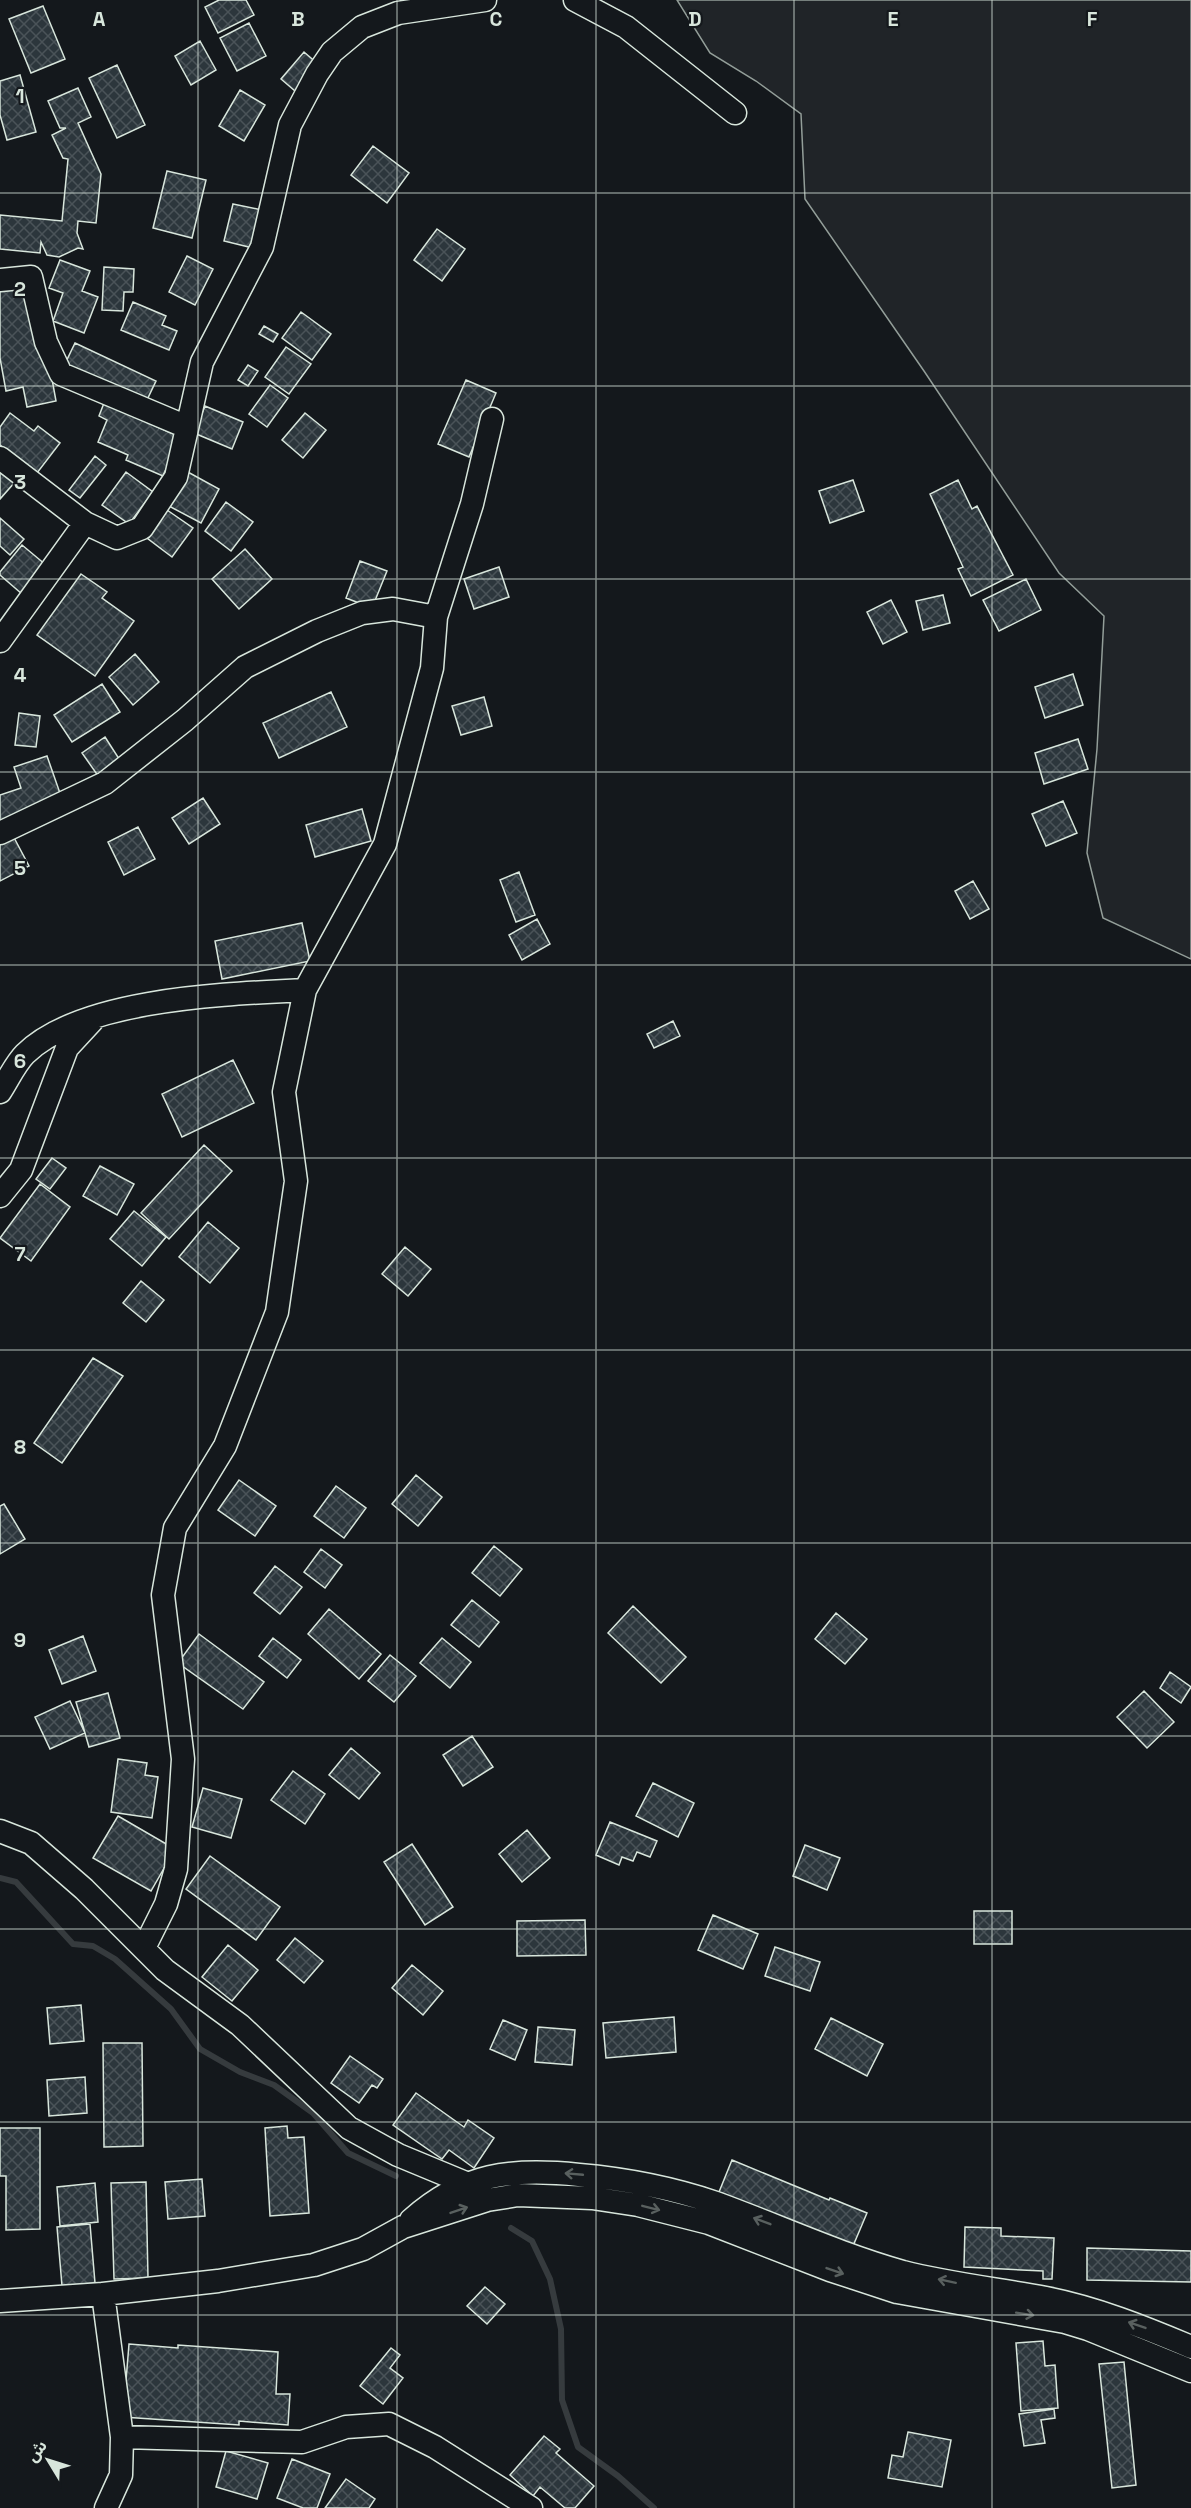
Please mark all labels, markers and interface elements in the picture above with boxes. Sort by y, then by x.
text: A [93,6,106,32]
text: B [291,6,305,32]
text: C [490,6,503,32]
text: D [688,6,702,32]
text: E [887,6,899,32]
text: F [1087,6,1098,32]
text: 1 [15,83,25,109]
text: 2 [14,276,26,302]
text: 3 [14,469,26,495]
text: 4 [14,662,27,688]
text: 5 [14,855,26,881]
text: 6 [14,1048,26,1074]
text: 7 [14,1241,26,1267]
text: 8 [14,1434,26,1460]
text: 9 [14,1627,26,1653]
one-way arrow [564,2168,584,2179]
one-way arrow [449,2203,468,2214]
one-way arrow [641,2203,660,2215]
one-way arrow [753,2215,772,2226]
one-way arrow [825,2267,844,2278]
one-way arrow [938,2275,958,2286]
one-way arrow [1014,2309,1034,2320]
one-way arrow [1128,2319,1147,2330]
north arrow [18,2430,78,2490]
text: ش [22,2436,52,2466]

